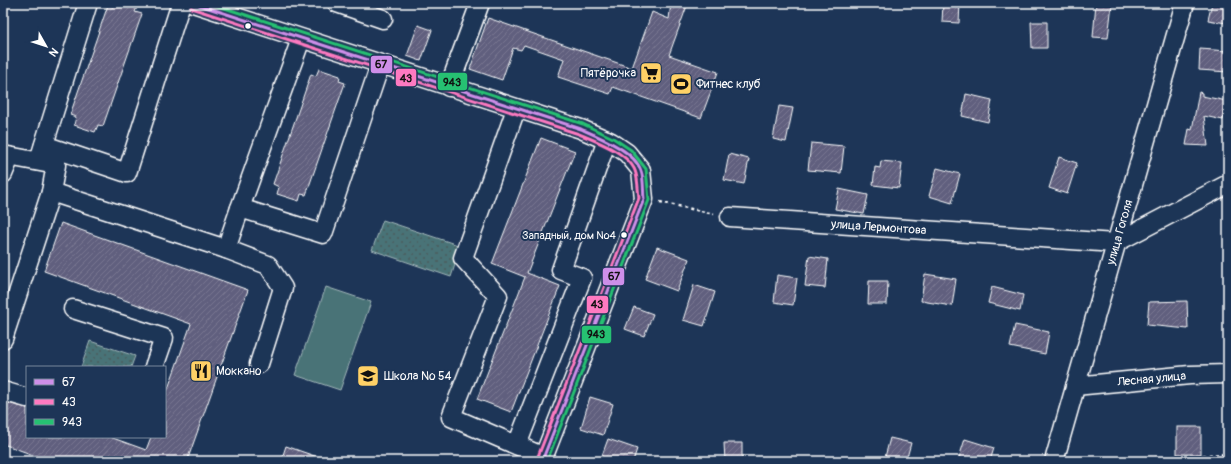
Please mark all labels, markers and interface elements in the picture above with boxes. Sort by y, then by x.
unlabelled marker [243,21,253,31]
north arrow [26,26,66,66]
text: N [46,45,61,59]
line badge: 67 [370,55,393,74]
text: 67 [375,58,387,71]
supermarket icon: Пятёрочка [638,60,664,86]
place label: Пятёрочка [581,66,636,81]
line badge: 43 [395,68,417,87]
sports icon: Фитнес клуб [668,71,694,97]
text: 43 [399,72,412,85]
line badge: 943 [437,72,468,91]
text: 943 [443,76,461,89]
place label: Фитнес клуб [696,77,761,92]
street label: улица Гоголя [1103,198,1136,268]
street label: улица Лермонтова [829,217,927,238]
place label: Западный, дом №4 [522,229,617,242]
marker: Западный, дом №4 [619,230,629,240]
line badge: 67 [602,267,625,286]
text: 67 [608,270,620,283]
line badge: 43 [586,295,609,314]
text: 43 [590,298,603,311]
line badge: 943 [581,325,612,344]
text: 943 [587,328,605,341]
restaurant icon: Моккано [188,358,214,384]
school or university icon: Школа № 54 [355,363,381,389]
place label: Моккано [216,364,262,379]
legend [26,366,166,438]
street label: Лесная улица [1116,368,1187,390]
place label: Школа № 54 [384,369,452,384]
text: 67 [62,375,76,390]
text: 43 [62,395,76,410]
text: 943 [62,415,82,430]

